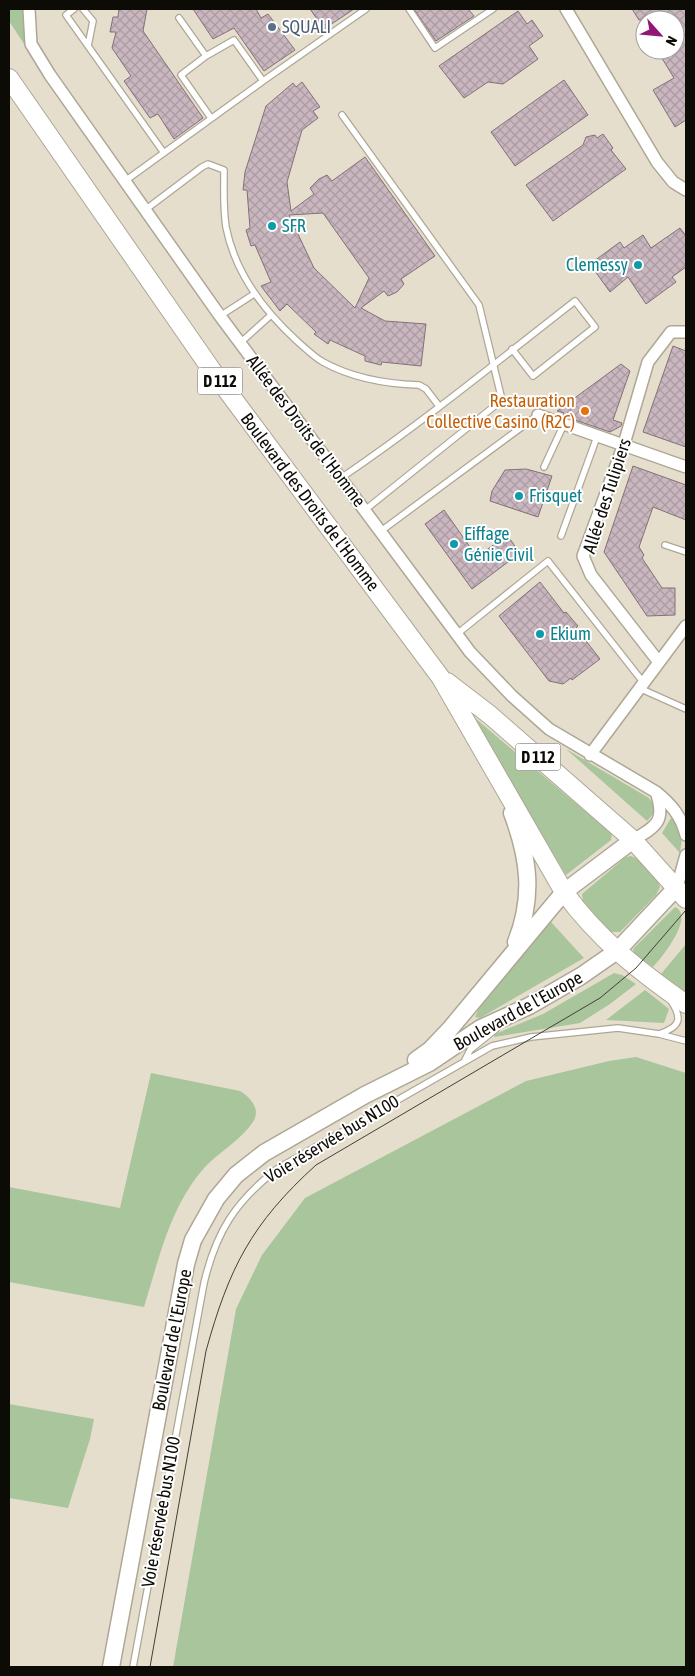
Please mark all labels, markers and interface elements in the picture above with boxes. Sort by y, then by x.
north arrow [635,10,685,60]
place label: SQUALI [282,16,331,37]
marker: SQUALI [266,21,278,33]
text: N [663,34,681,48]
place label: SFR [282,215,306,236]
marker: SFR [266,220,278,232]
place label: Clemessy [566,254,628,275]
marker: Clemessy [632,259,644,271]
street label: Allée des Droits de l'Homme [243,351,370,511]
road number: D 112 [198,368,242,394]
place label: Restauration Collective Casino (R2C) [426,390,575,432]
marker: Restauration Collective Casino (R2C) [579,405,591,417]
street label: Boulevard des Droits de l'Homme [237,408,384,595]
street label: Allée des Tulipiers [578,436,635,556]
place label: Frisquet [529,485,582,506]
marker: Frisquet [513,490,525,502]
place label: Eiffage Génie Civil [464,523,534,565]
marker: Eiffage Génie Civil [448,538,460,550]
place label: Ekium [550,623,591,644]
marker: Ekium [534,628,546,640]
road number: D 112 [516,744,560,770]
street label: Boulevard de l'Europe [450,966,586,1055]
street label: Voie réservée bus N100 [261,1090,403,1187]
street label: Boulevard de l'Europe [147,1267,196,1413]
street label: Voie réservée bus N100 [137,1435,184,1589]

